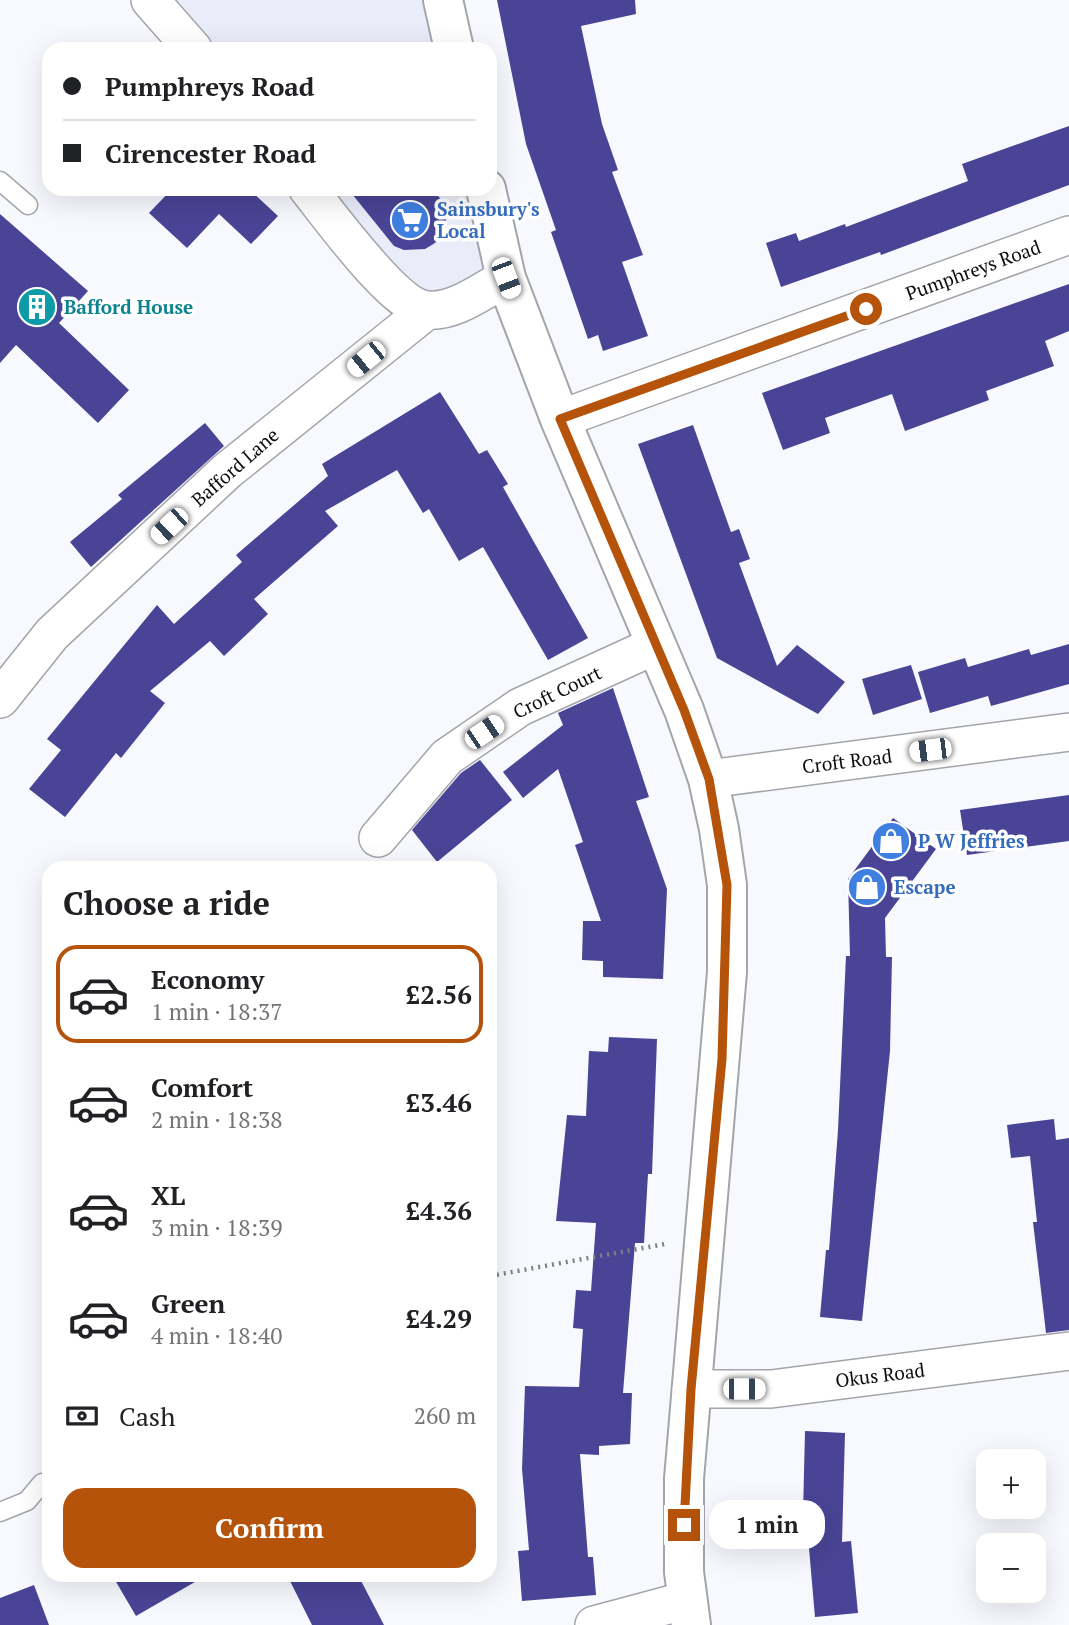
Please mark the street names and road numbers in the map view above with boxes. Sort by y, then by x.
street label: Pumphreys Road [902,233,1044,306]
street label: Bafford Lane [186,422,284,511]
street label: Croft Court [508,659,605,724]
street label: Croft Road [801,743,894,778]
street label: Okus Road [834,1357,927,1392]

